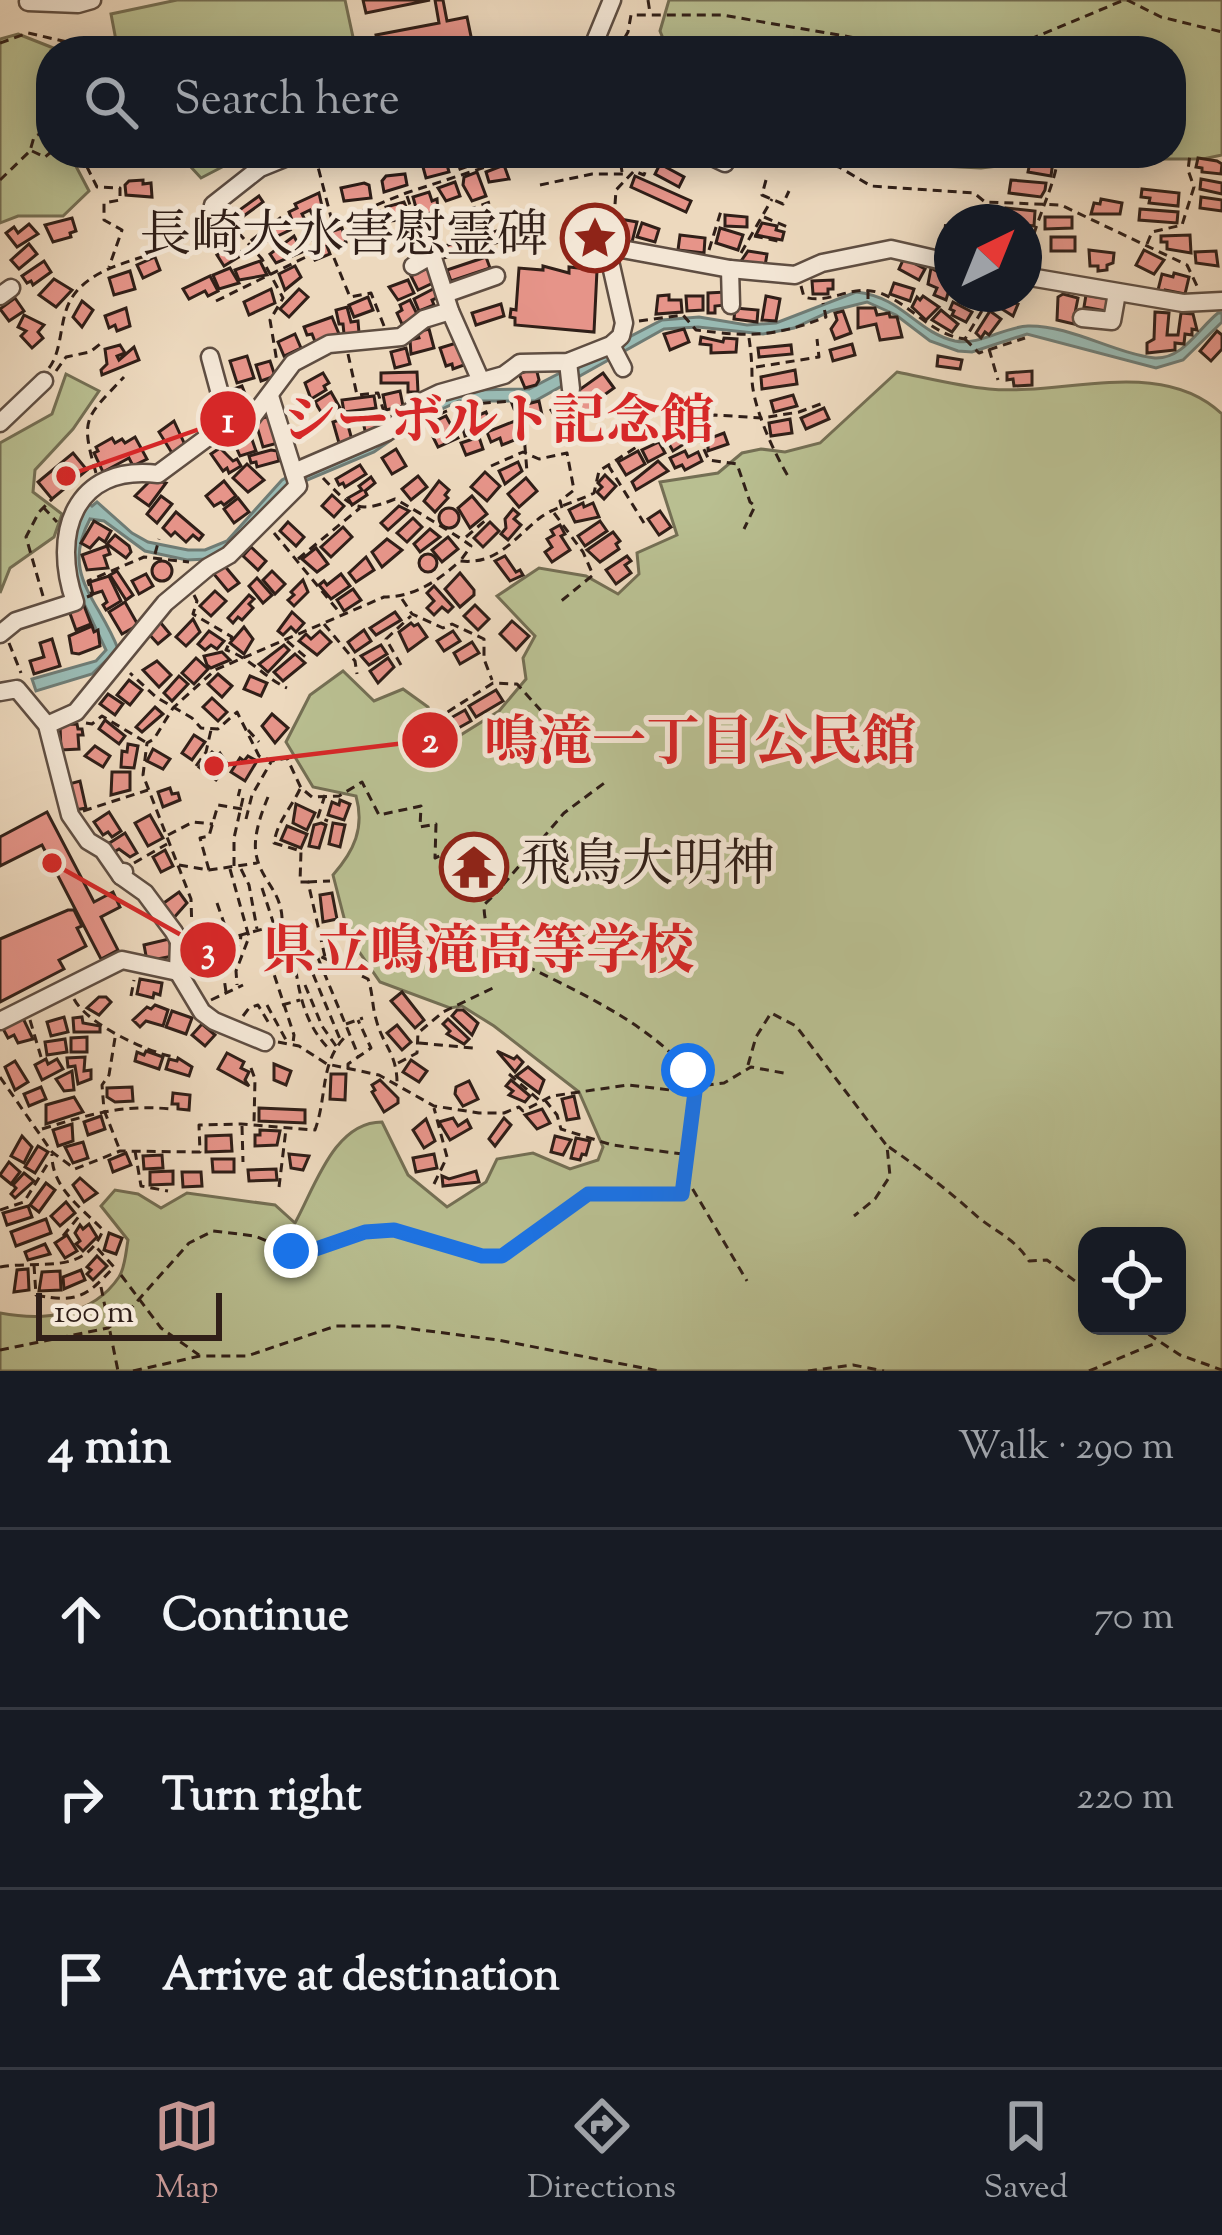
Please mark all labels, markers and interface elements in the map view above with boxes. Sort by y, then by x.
search box [36,36,1186,168]
icon: search [78,69,144,135]
text: Search here [174,70,400,135]
place label: 長崎大水害慰霊碑 [140,202,548,275]
place icon: 長崎大水害慰霊碑 [560,203,630,273]
north arrow [934,204,1042,312]
callout: シーボルト記念館 [198,374,738,464]
text: シーボルト記念館 [282,386,714,464]
text: 1 [222,397,235,449]
callout: 鳴滝一丁目公民館 [400,695,940,785]
text: 鳴滝一丁目公民館 [484,707,916,785]
text: 2 [422,717,439,769]
place label: 飛鳥大明神 [520,831,775,904]
temple icon: 飛鳥大明神 [439,832,509,902]
callout: 県立鳴滝高等学校 [178,905,718,995]
text: 県立鳴滝高等学校 [262,916,694,994]
text: 3 [201,927,215,979]
route start [661,1043,715,1097]
route end [264,1224,318,1278]
map controls [1078,1227,1186,1335]
button: locate [1078,1227,1186,1335]
scale bar [36,1287,222,1340]
text: 100 m [54,1290,134,1338]
text: 4 min [48,1413,171,1486]
text: Walk · 290 m [958,1421,1174,1477]
icon: ahead [48,1586,114,1652]
text: Continue [162,1586,349,1651]
text: 70 m [1094,1591,1174,1647]
icon: right [48,1766,114,1832]
text: Turn right [162,1766,361,1831]
text: 220 m [1076,1771,1174,1827]
icon: arrive [48,1946,114,2012]
text: Arrive at destination [162,1946,560,2011]
tab: Map [154,2093,220,2213]
tab: Directions [527,2093,676,2213]
tab: Saved [984,2093,1068,2213]

